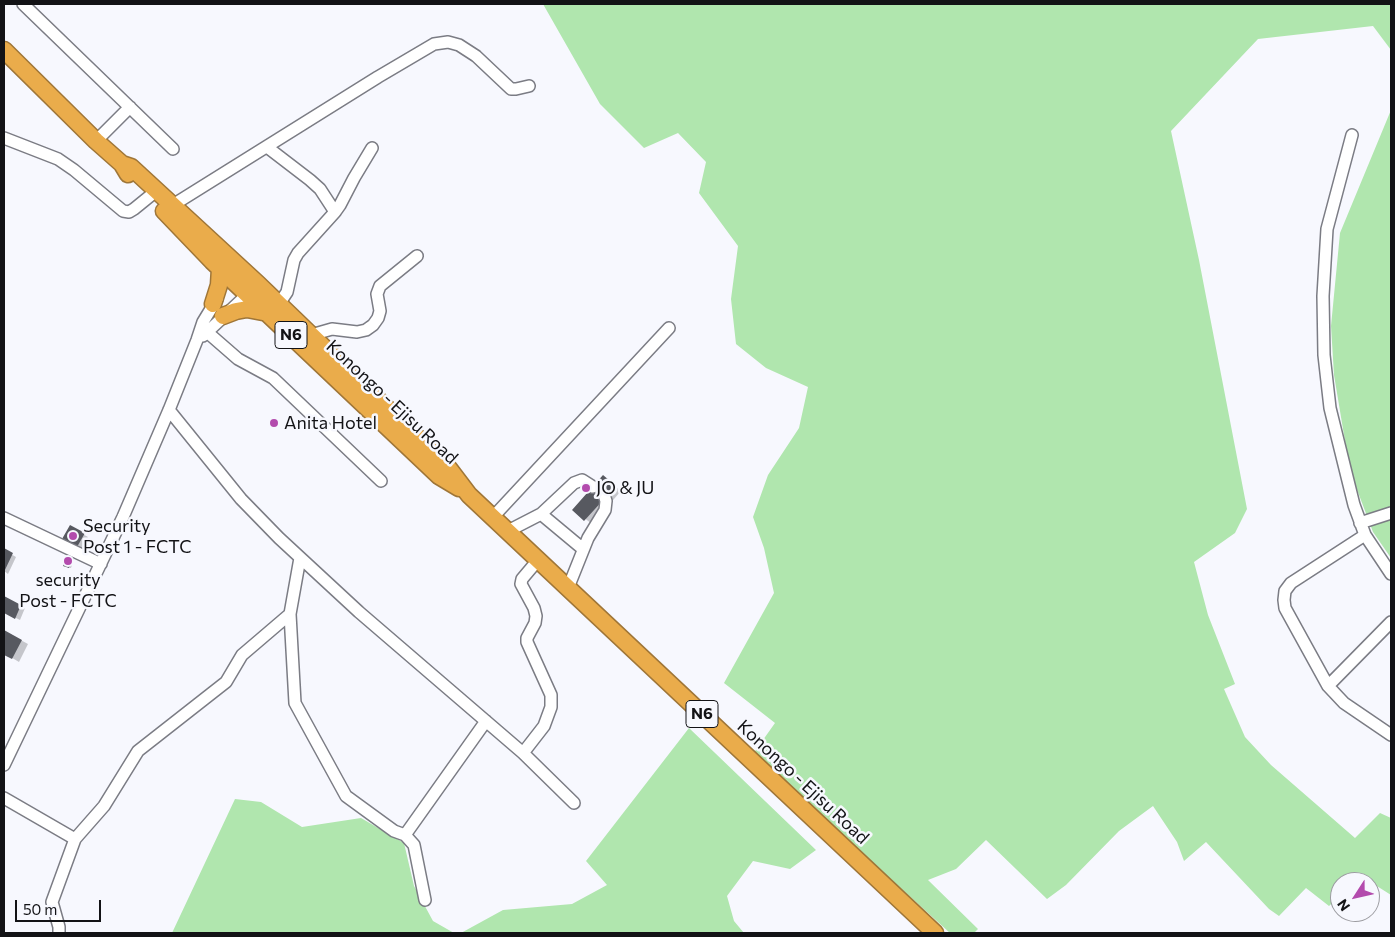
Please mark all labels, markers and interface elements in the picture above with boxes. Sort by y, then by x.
road number: N6 [275,322,307,348]
street label: Konongo - Ejisu Road [322,335,462,469]
place label: Anita Hotel [284,412,377,434]
marker: Anita Hotel [268,417,280,429]
place label: JO & JU [596,477,654,499]
marker: JO & JU [580,482,592,494]
place label: Security Post 1 - FCTC [83,515,192,558]
marker: Security Post 1 - FCTC [67,530,79,542]
marker: security Post - FCTC [62,555,74,567]
place label: security Post - FCTC [19,569,117,612]
road number: N6 [686,701,718,728]
street label: Konongo - Ejisu Road [733,715,873,849]
north arrow [1330,872,1380,922]
scale bar [18,890,104,922]
text: N [1333,896,1353,914]
text: 50 m [23,900,57,918]

